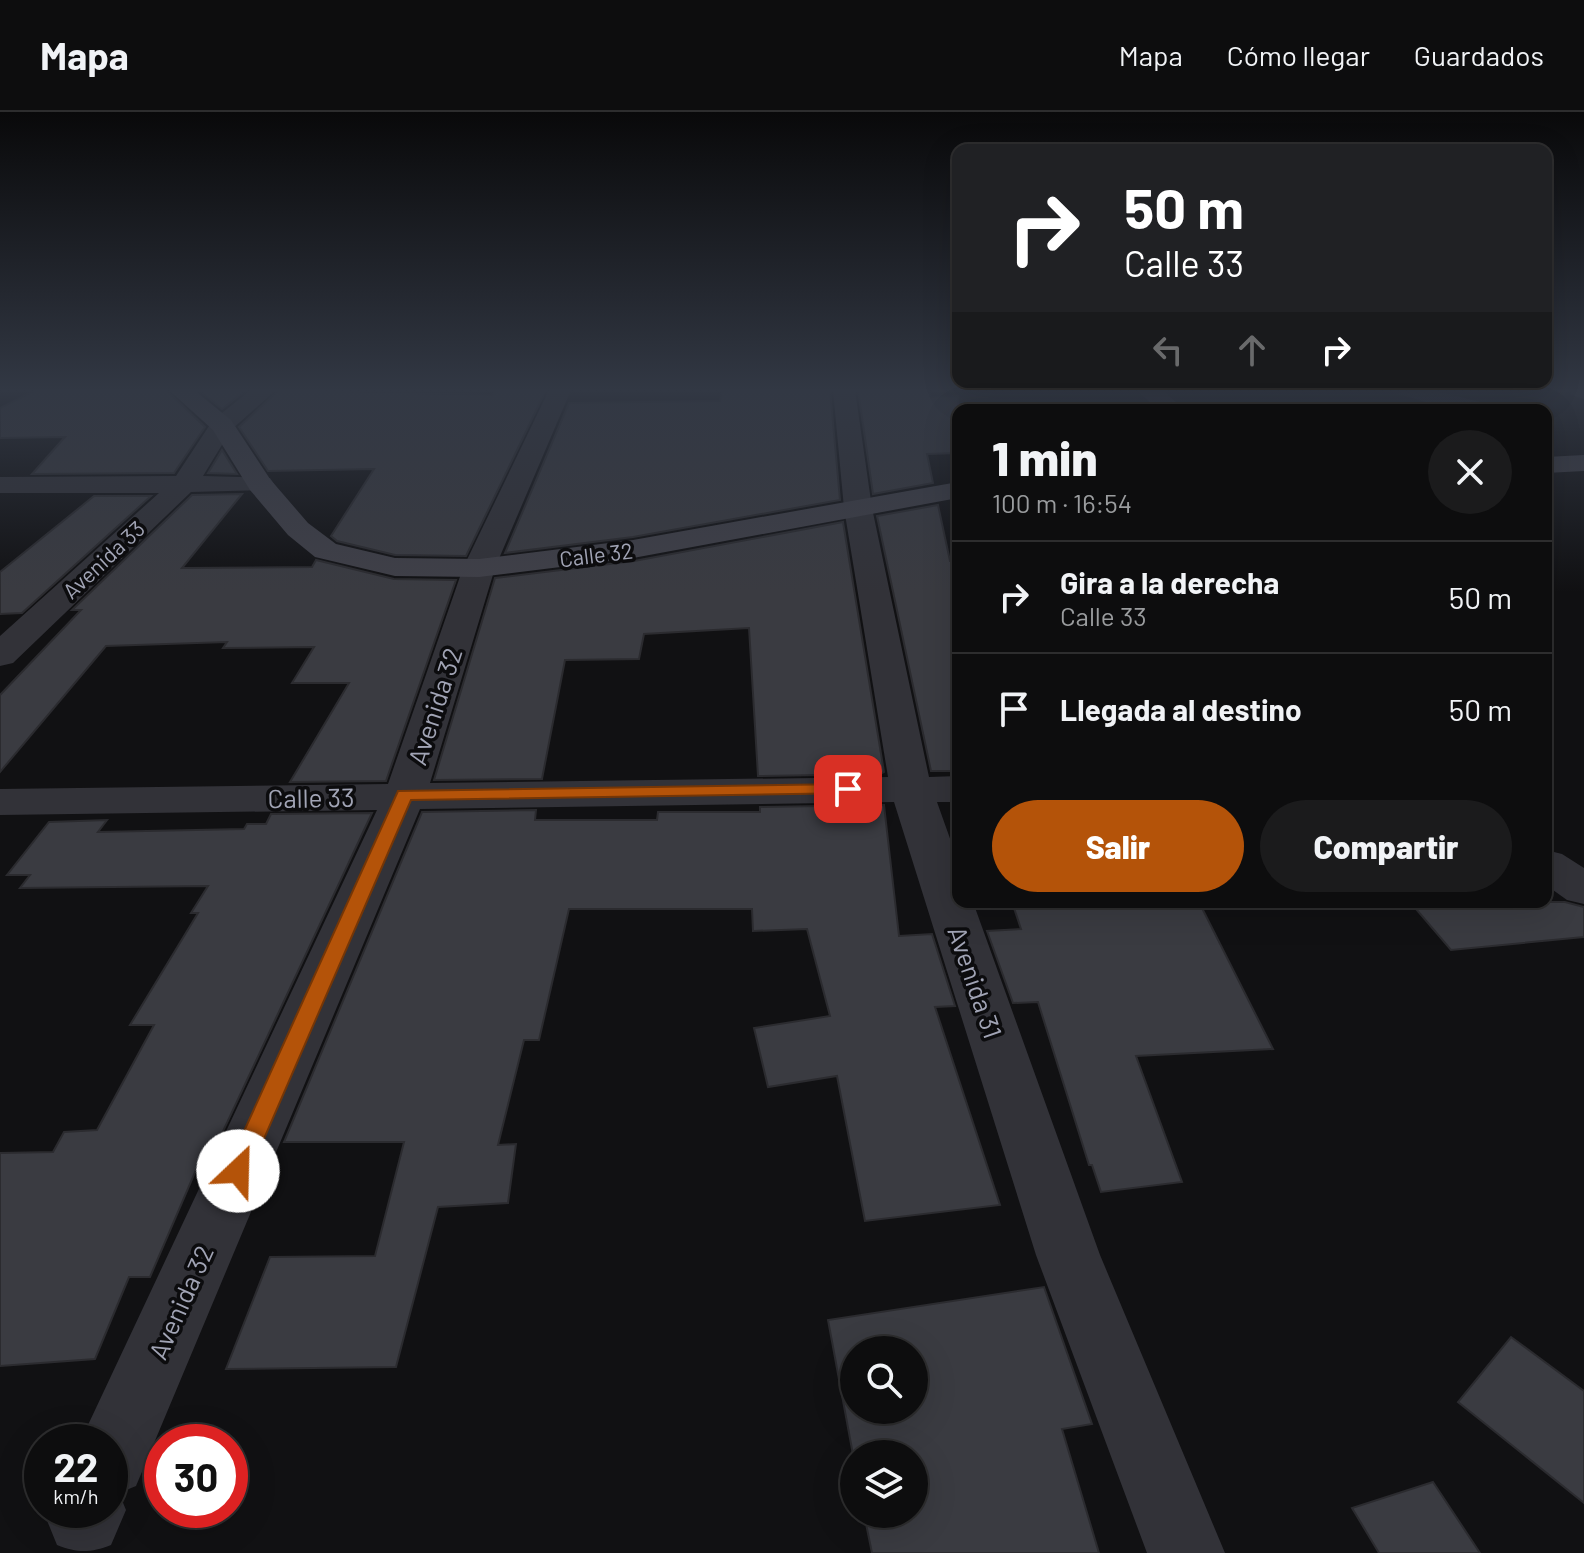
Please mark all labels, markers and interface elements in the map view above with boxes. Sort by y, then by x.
text: Mapa [40,32,129,78]
text: Mapa [1119,38,1183,72]
text: Cómo llegar [1227,38,1370,72]
text: Guardados [1414,38,1544,72]
text: 50 m [1124,173,1244,240]
icon: right [992,176,1096,280]
text: Calle 33 [1124,241,1244,284]
icon: left [1146,328,1190,372]
icon: ahead [1230,328,1274,372]
icon: right [1314,328,1358,372]
text: 1 min [992,428,1098,486]
button: close [1428,430,1512,514]
text: 100 m · 16:54 [992,487,1132,518]
street label: Avenida 33 [57,515,149,603]
street label: Calle 32 [558,537,634,571]
text: Gira a la derecha [1060,564,1279,600]
icon: right [992,575,1036,619]
text: 50 m [1449,579,1512,615]
text: Calle 33 [1060,600,1147,631]
street label: Avenida 32 [400,643,468,769]
icon: arrive [992,687,1036,731]
text: Llegada al destino [1060,691,1302,727]
text: 50 m [1449,691,1512,727]
pin [814,755,882,823]
icon: arrive [826,767,870,811]
street label: Calle 33 [267,781,355,813]
button: Salir [992,800,1244,892]
button: Compartir [1260,800,1512,892]
street label: Avenida 31 [942,922,1010,1042]
position arrow [196,1129,280,1213]
street label: Avenida 32 [141,1240,219,1364]
map controls [840,1336,928,1528]
button: search [840,1336,928,1424]
speed limit sign: 30 [144,1424,248,1528]
button: layers [840,1440,928,1528]
text: 22 [54,1442,98,1490]
text: km/h [53,1484,99,1508]

